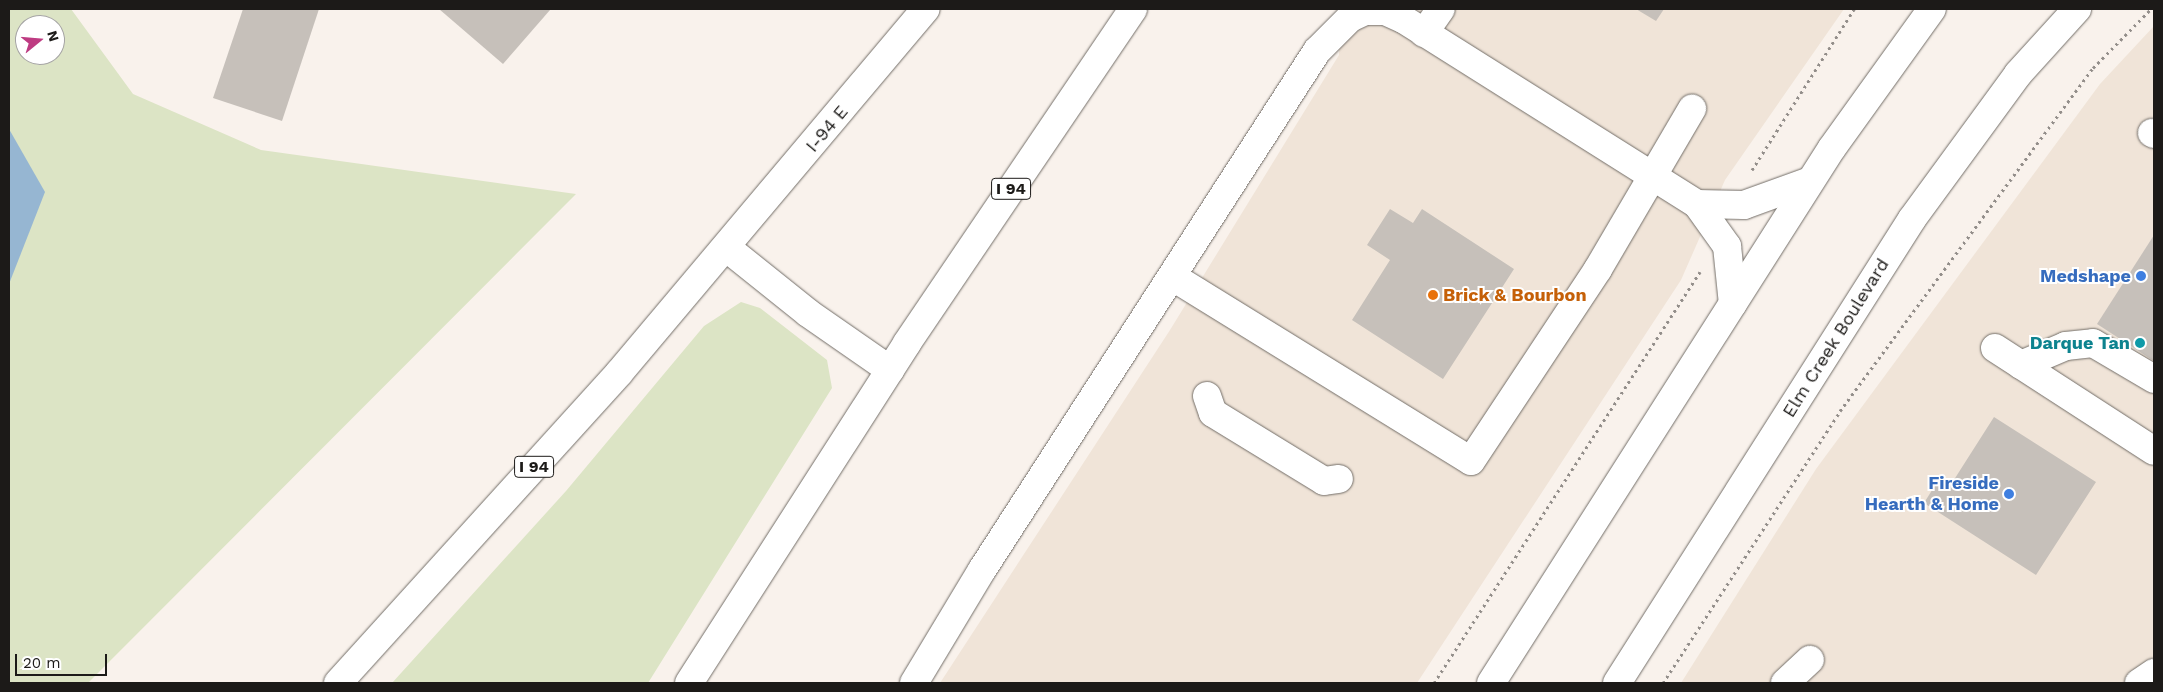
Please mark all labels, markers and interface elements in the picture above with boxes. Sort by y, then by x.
north arrow [15,15,65,65]
text: N [44,29,63,43]
street label: I-94 E [801,101,853,157]
road number: I 94 [991,175,1031,202]
street label: Elm Creek Boulevard [1778,254,1894,422]
place label: Medshape [2040,265,2131,287]
marker: Medshape [2135,270,2147,282]
place label: Brick & Bourbon [1443,284,1587,306]
marker: Brick & Bourbon [1427,289,1439,301]
place label: Darque Tan [2029,332,2130,354]
marker: Darque Tan [2134,337,2146,349]
road number: I 94 [514,454,554,481]
place label: Fireside Hearth & Home [1865,473,1999,516]
marker: Fireside Hearth & Home [2003,488,2015,500]
scale bar [18,644,110,676]
text: 20 m [23,654,61,672]

